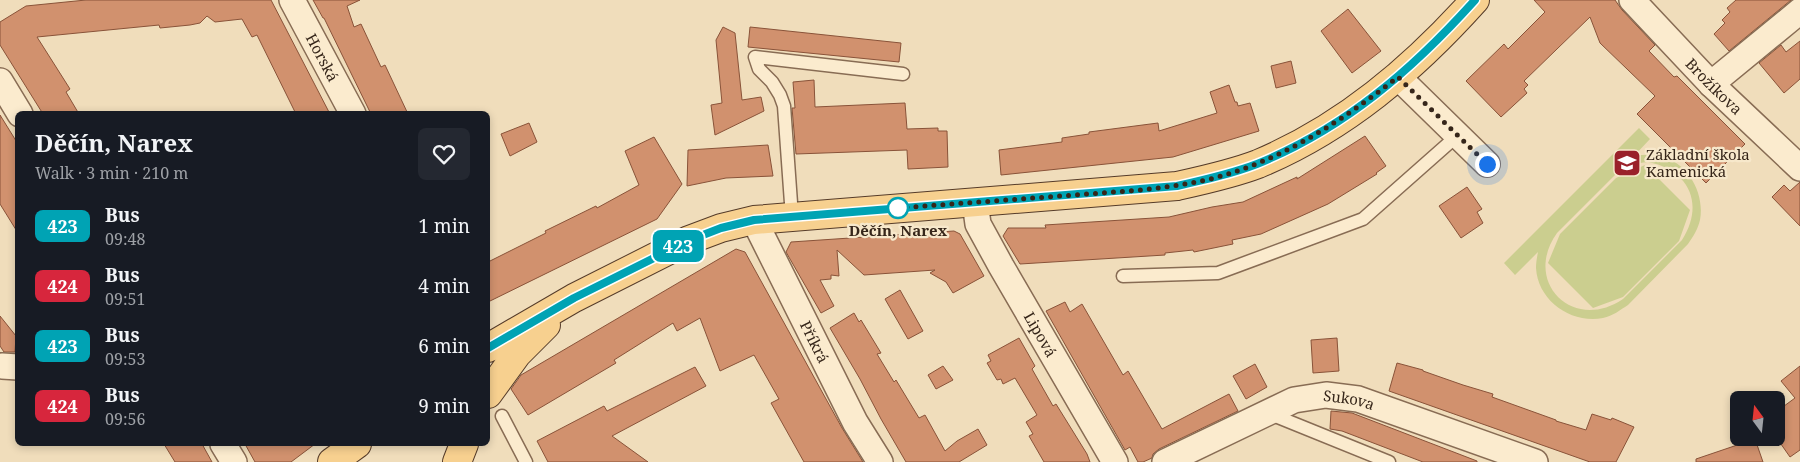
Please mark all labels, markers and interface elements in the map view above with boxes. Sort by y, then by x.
street label: Horská [302,30,344,85]
street label: Brožíkova [1681,53,1747,119]
text: Děčín, Narex [35,126,193,159]
button: heart [418,128,470,180]
place label: Základní škola Kamenická [1646,144,1750,181]
school or university icon: Základní škola Kamenická [1612,148,1642,178]
your location [1475,152,1500,177]
text: Walk · 3 min · 210 m [35,162,188,184]
marker: Děčín, Narex [887,197,909,219]
text: Bus [105,202,140,228]
text: 1 min [418,213,470,239]
text: 423 [47,214,78,238]
place label: Děčín, Narex [849,220,948,240]
text: 09:48 [105,228,145,250]
line badge: 423 [649,230,707,262]
text: 423 [663,234,693,258]
text: Bus [105,262,140,288]
text: 4 min [418,273,470,299]
text: 424 [47,274,78,298]
text: 09:51 [105,288,145,310]
street label: Lipová [1020,308,1062,360]
street label: Příkrá [796,317,834,366]
text: Bus [105,322,140,348]
text: 6 min [418,333,470,359]
text: 423 [47,334,78,358]
text: 09:53 [105,348,145,370]
text: Bus [105,382,140,408]
street label: Sukova [1322,385,1378,414]
north arrow [1730,391,1785,446]
map controls [1730,391,1785,446]
text: 9 min [418,393,470,419]
text: 424 [47,394,78,418]
text: 09:56 [105,408,145,430]

